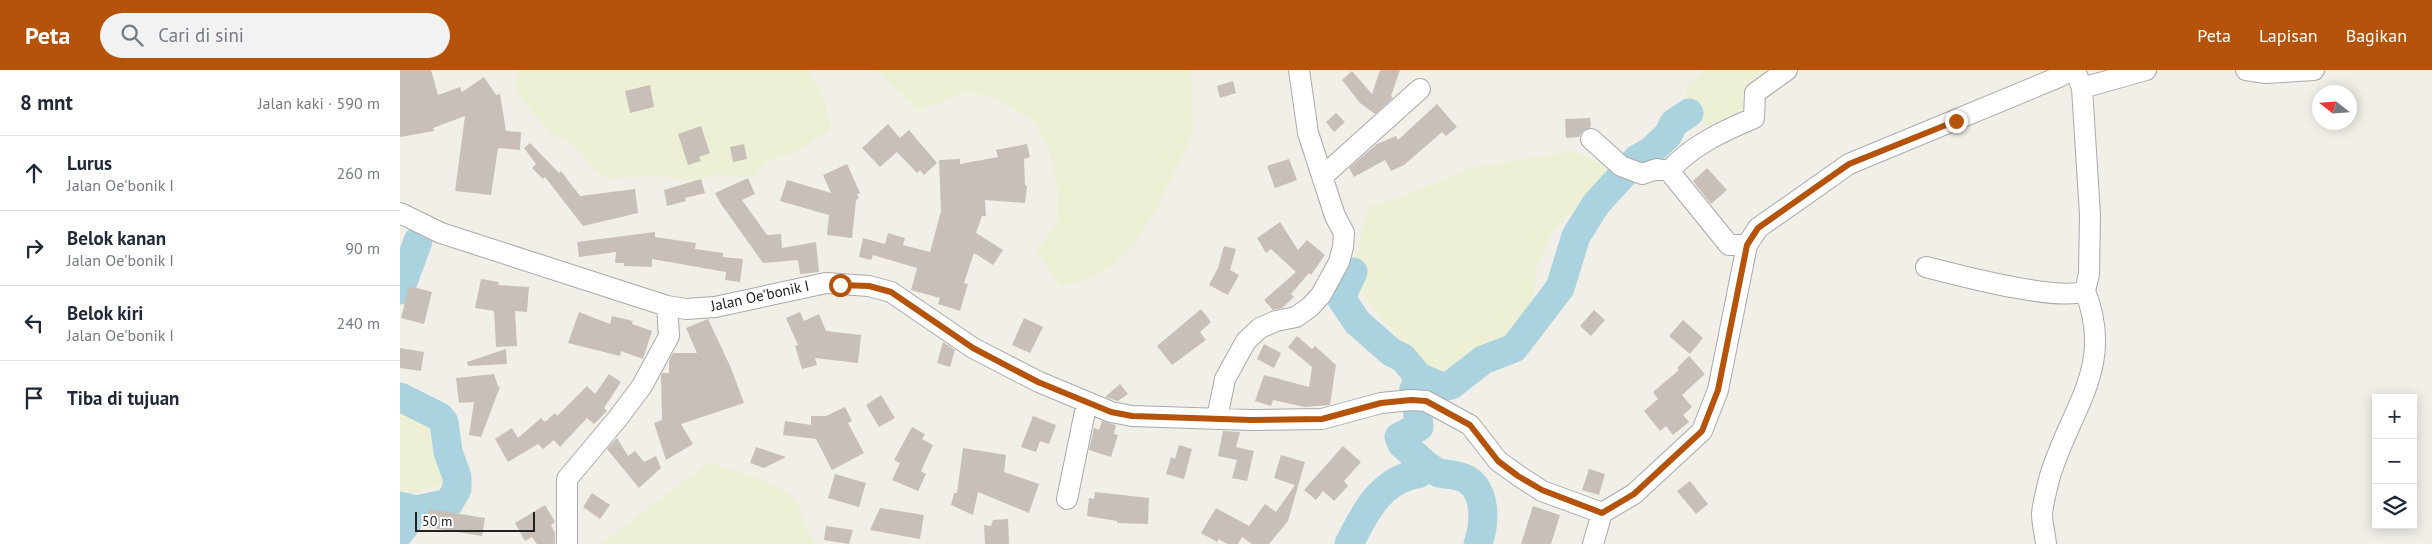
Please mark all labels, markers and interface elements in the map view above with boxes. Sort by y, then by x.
search box [100,13,450,58]
text: Peta [25,20,70,51]
icon: search [118,21,146,49]
text: Cari di sini [158,23,244,47]
text: Peta [2197,24,2231,47]
text: Lapisan [2259,24,2318,47]
text: Bagikan [2346,24,2407,47]
north arrow [2312,85,2357,130]
text: 8 mnt [20,89,73,116]
text: Jalan kaki · 590 m [258,93,380,113]
route end [1945,110,1968,133]
text: Lurus [67,151,112,175]
icon: ahead [20,159,48,187]
text: 260 m [337,163,380,183]
text: Jalan Oe'bonik I [67,175,174,195]
text: Belok kanan [67,226,166,250]
icon: right [20,234,48,262]
text: 90 m [345,238,380,258]
text: Jalan Oe'bonik I [67,250,174,270]
route start [829,274,852,297]
street label: Jalan Oe'bonik I [708,276,811,315]
text: Belok kiri [67,301,143,325]
icon: left [20,309,48,337]
text: 240 m [337,313,380,333]
text: Jalan Oe'bonik I [67,325,174,345]
icon: arrive [20,384,48,412]
text: Tiba di tujuan [67,386,179,410]
map controls [2372,394,2417,529]
button: + [2372,394,2417,439]
button: − [2372,439,2417,484]
button: layers [2372,484,2417,529]
scale bar [415,509,535,532]
text: 50 m [422,512,452,530]

